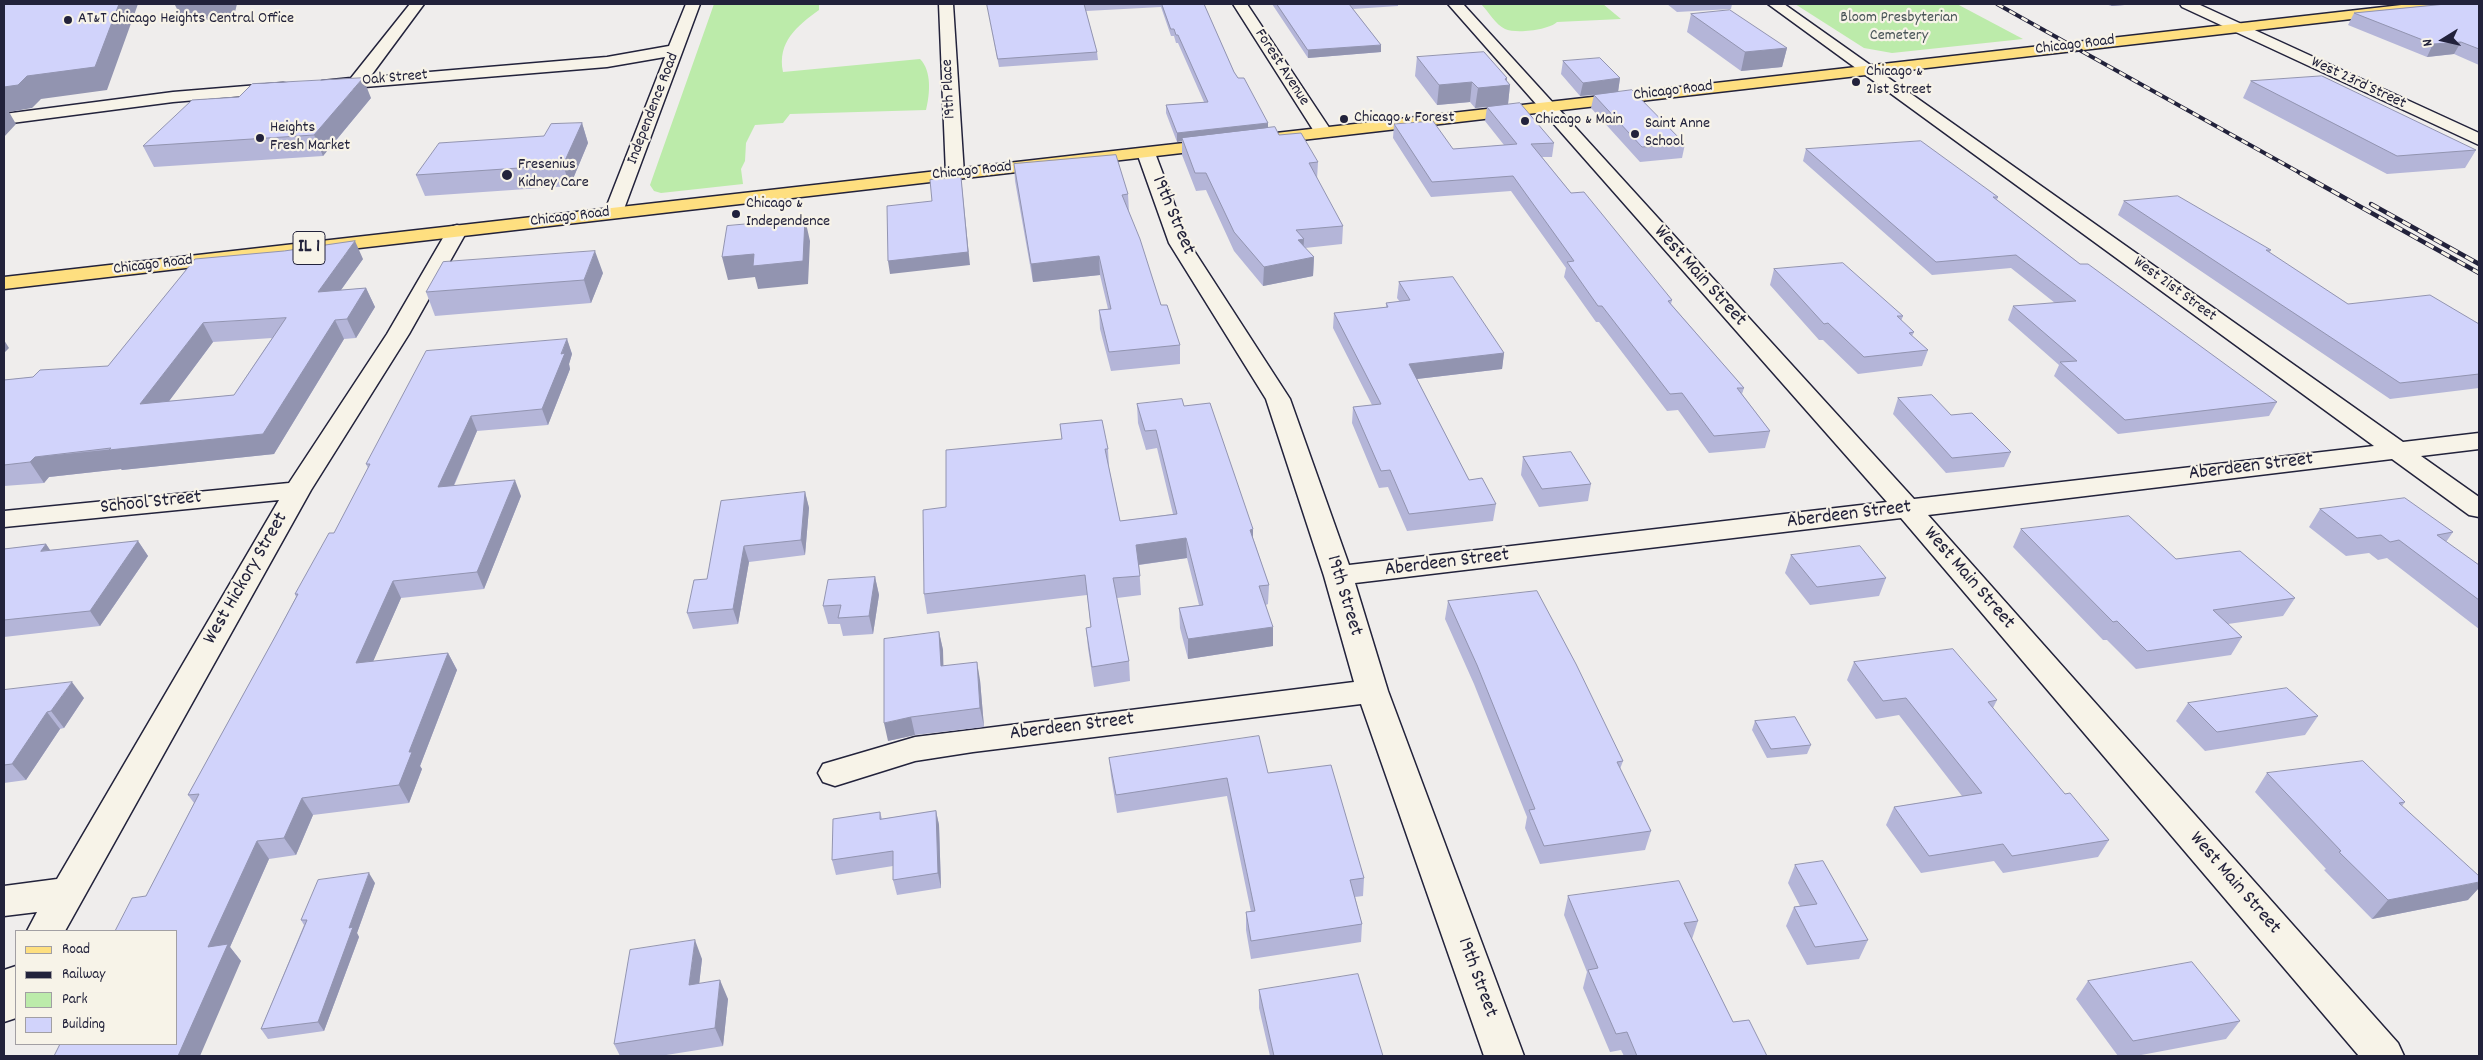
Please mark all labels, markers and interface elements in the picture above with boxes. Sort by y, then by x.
park label: Bloom Presbyterian Cemetery [1840,9,1958,47]
place label: AT&T Chicago Heights Central Office [78,10,294,30]
marker: AT&T Chicago Heights Central Office [62,14,74,26]
north arrow [2418,15,2468,65]
street label: Forest Avenue [1249,26,1313,110]
street label: Chicago Road [2034,32,2116,60]
text: N [2418,37,2439,48]
street label: Independence Road [624,51,684,167]
street label: West 23rd Street [2307,54,2409,114]
street label: 19th Place [939,59,961,119]
place label: Chicago & 21st Street [1866,63,1932,101]
street label: Oak Street [361,67,429,91]
marker: Chicago & 21st Street [1850,76,1862,88]
street label: Chicago Road [1632,78,1714,106]
place label: Chicago & Forest [1354,109,1454,129]
place label: Chicago & Main [1535,111,1623,131]
marker: Chicago & Forest [1338,113,1350,125]
marker: Chicago & Main [1519,115,1531,127]
place label: Saint Anne School [1645,115,1710,153]
place label: Heights Fresh Market [270,119,350,157]
marker: Saint Anne School [1629,128,1641,140]
marker: Heights Fresh Market [254,132,266,144]
place label: Fresenius Kidney Care [518,156,589,194]
street label: Chicago Road [931,158,1013,186]
marker: Fresenius Kidney Care [500,168,514,182]
street label: 19th Street [1145,173,1199,259]
place label: Chicago & Independence [746,195,830,233]
street label: Chicago Road [529,204,611,232]
marker: Chicago & Independence [730,208,742,220]
street label: West Main Street [1647,221,1751,333]
road number: IL 1 [293,232,325,264]
street label: Chicago Road [112,252,194,280]
street label: West 21st Street [2129,253,2219,327]
street label: Aberdeen Street [2187,448,2315,488]
street label: School Street [99,487,203,521]
street label: Aberdeen Street [1785,496,1913,536]
street label: West Hickory Street [200,509,294,649]
street label: West Main Street [1917,523,2019,635]
street label: Aberdeen Street [1383,544,1511,584]
street label: 19th Street [1319,553,1367,639]
street label: Aberdeen Street [1008,708,1136,748]
street label: West Main Street [2183,828,2285,940]
legend [15,930,178,1045]
street label: 19th Street [1450,935,1502,1021]
text: Road [62,939,90,961]
text: Railway [62,964,105,986]
text: Park [62,989,88,1011]
text: Building [62,1014,105,1036]

